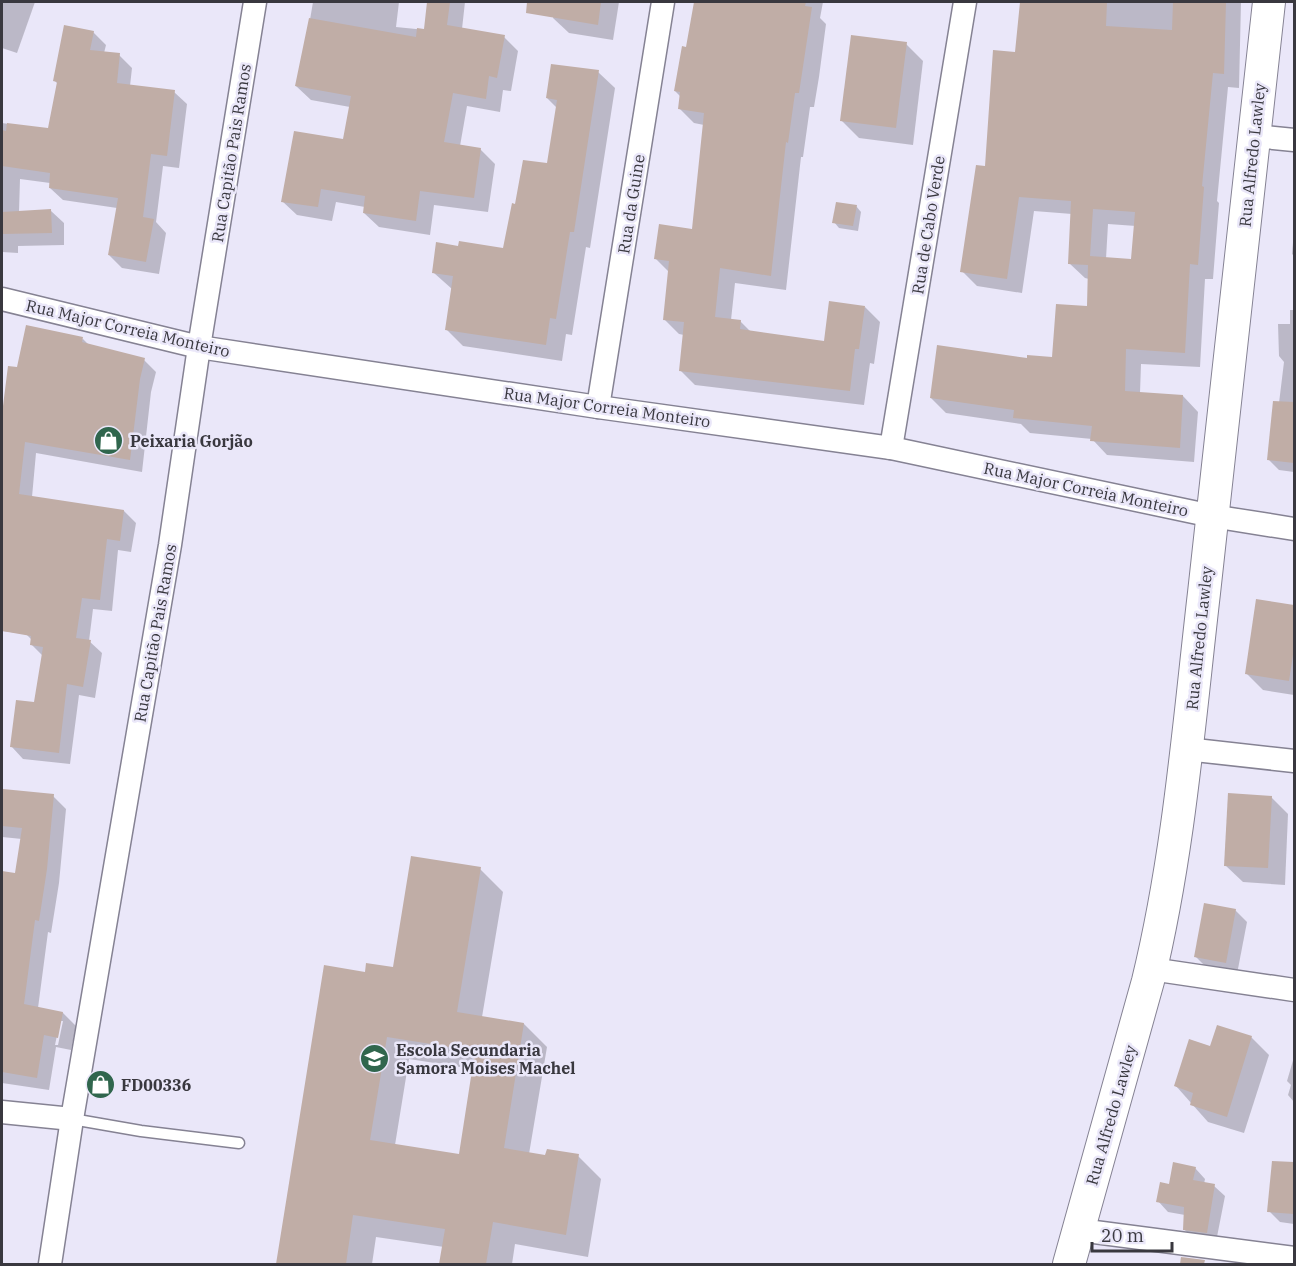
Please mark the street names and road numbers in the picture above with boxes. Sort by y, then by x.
street label: Rua Capitão Pais Ramos [207,62,255,244]
street label: Rua Alfredo Lawley [1234,82,1270,228]
street label: Rua da Guine [613,153,649,255]
street label: Rua de Cabo Verde [907,154,949,296]
street label: Rua Major Correia Monteiro [24,295,232,361]
street label: Rua Major Correia Monteiro [502,383,712,431]
street label: Rua Major Correia Monteiro [982,458,1190,520]
street label: Rua Capitão Pais Ramos [129,542,181,724]
street label: Rua Alfredo Lawley [1181,565,1217,711]
street label: Rua Alfredo Lawley [1081,1042,1141,1187]

